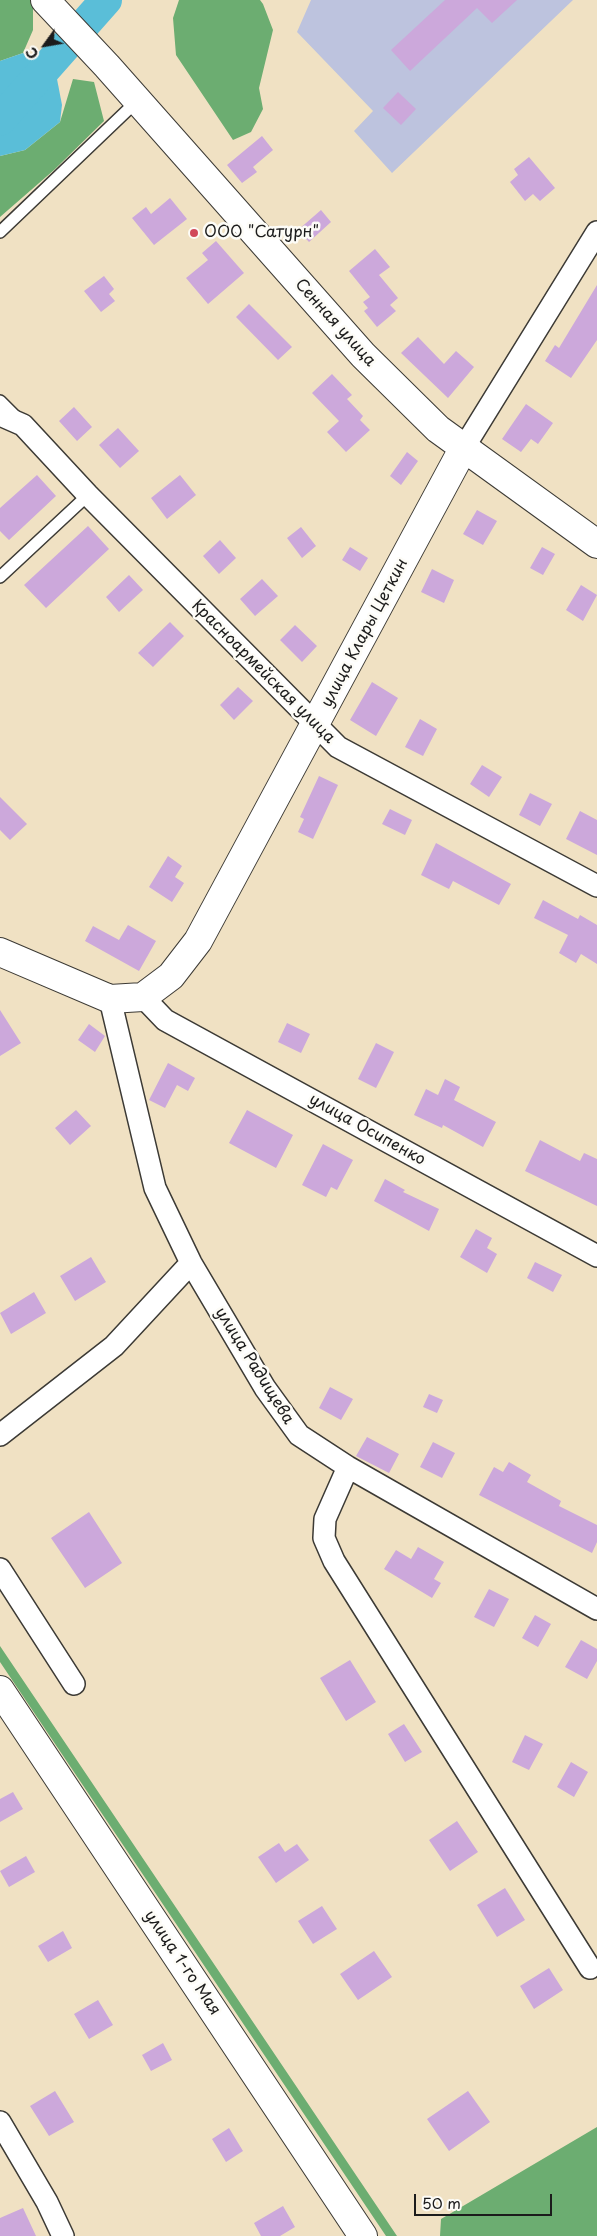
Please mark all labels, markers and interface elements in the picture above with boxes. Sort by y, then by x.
north arrow [20,20,70,70]
text: С [20,43,44,63]
place label: ООО "Сатурн" [204,223,319,243]
marker: ООО "Сатурн" [188,227,200,239]
street label: Сенная улица [291,275,379,371]
street label: улица Клары Цеткин [318,555,412,711]
street label: Красноармейская улица [187,596,339,748]
street label: улица Осипенко [305,1090,429,1170]
street label: улица Радищева [210,1304,298,1428]
street label: улица 1-го Мая [140,1907,224,2019]
scale bar [417,2184,554,2216]
text: 50 m [422,2191,461,2214]

